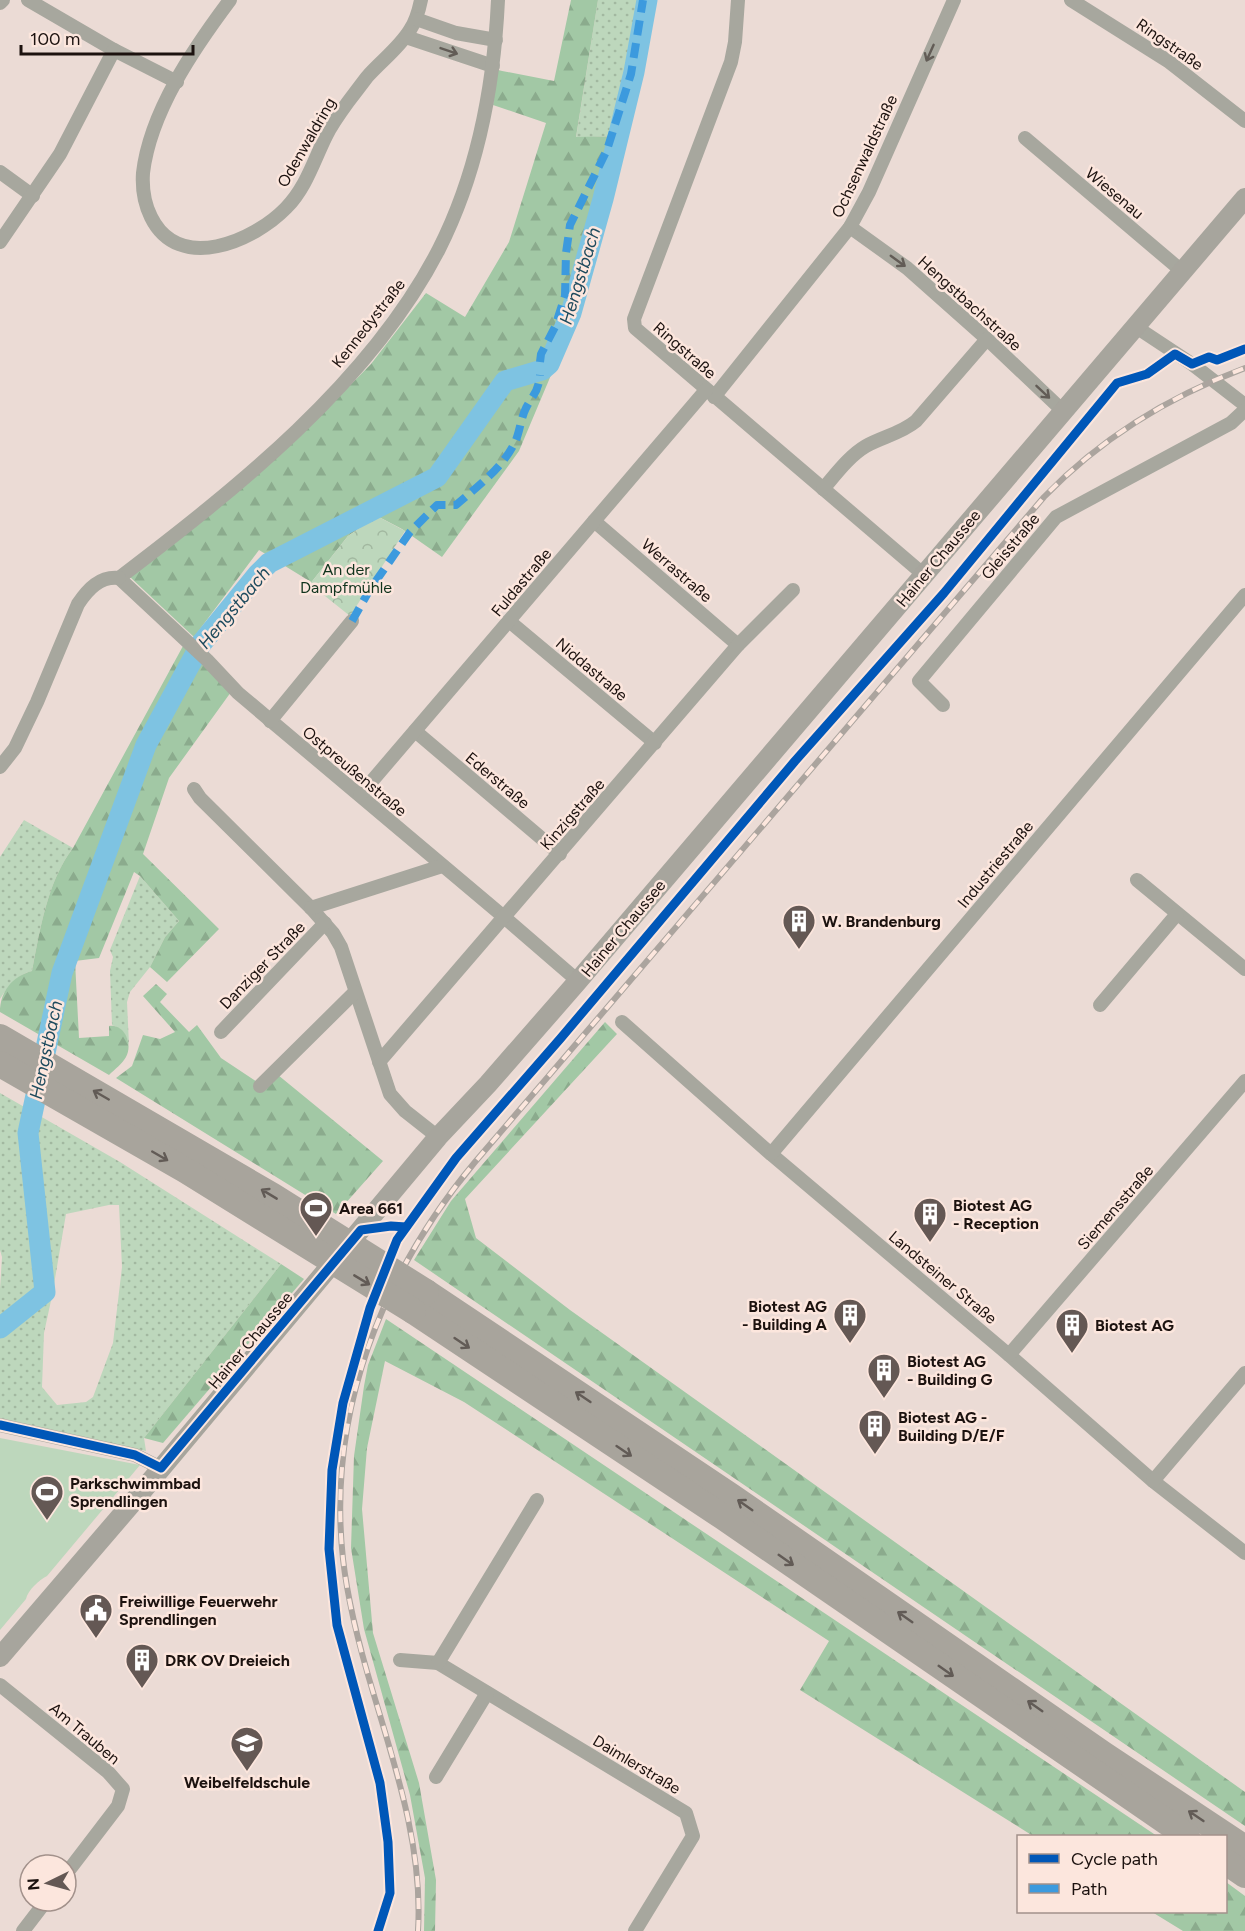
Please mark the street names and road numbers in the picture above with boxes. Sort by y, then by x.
street label: Ringstraße [1133,15,1207,74]
street label: Ochsenwaldstraße [828,92,901,221]
street label: Odenwaldring [273,94,340,190]
street label: Wiesenau [1082,164,1148,223]
street label: Hengstbachstraße [914,252,1025,355]
street label: Kennedystraße [328,275,409,372]
street label: Ringstraße [649,318,720,383]
street label: Hainer Chaussee [892,506,985,611]
street label: Gleisstraße [977,509,1044,583]
street label: Werrastraße [638,535,716,606]
street label: Fuldastraße [487,544,556,620]
street label: Niddastraße [552,634,632,705]
street label: Ostpreußenstraße [299,722,411,821]
street label: Ederstraße [462,748,534,813]
street label: Kinzigstraße [536,775,609,854]
street label: Industriestraße [953,817,1037,912]
street label: Hainer Chaussee [577,876,670,981]
street label: Danziger Straße [216,917,309,1013]
street label: Siemensstraße [1073,1161,1157,1254]
street label: Landsteiner Straße [885,1227,1001,1328]
street label: Hainer Chaussee [204,1288,297,1393]
street label: Am Trauben [46,1698,124,1768]
street label: Daimlerstraße [589,1731,684,1798]

